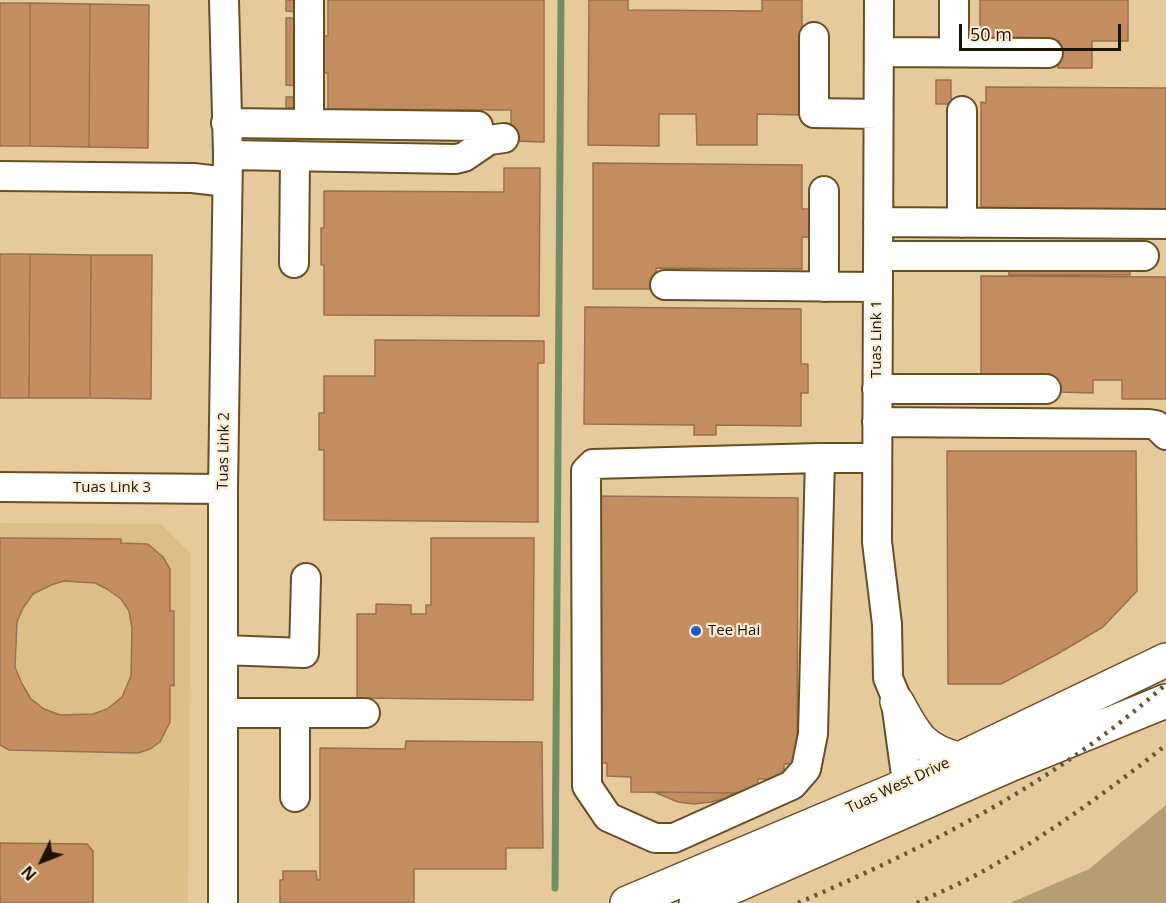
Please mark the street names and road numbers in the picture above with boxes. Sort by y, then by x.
street label: Tuas Link 1 [868,300,886,378]
street label: Tuas Link 2 [214,412,234,490]
street label: Tuas Link 3 [73,479,151,497]
street label: Tuas West Drive [843,754,953,818]

